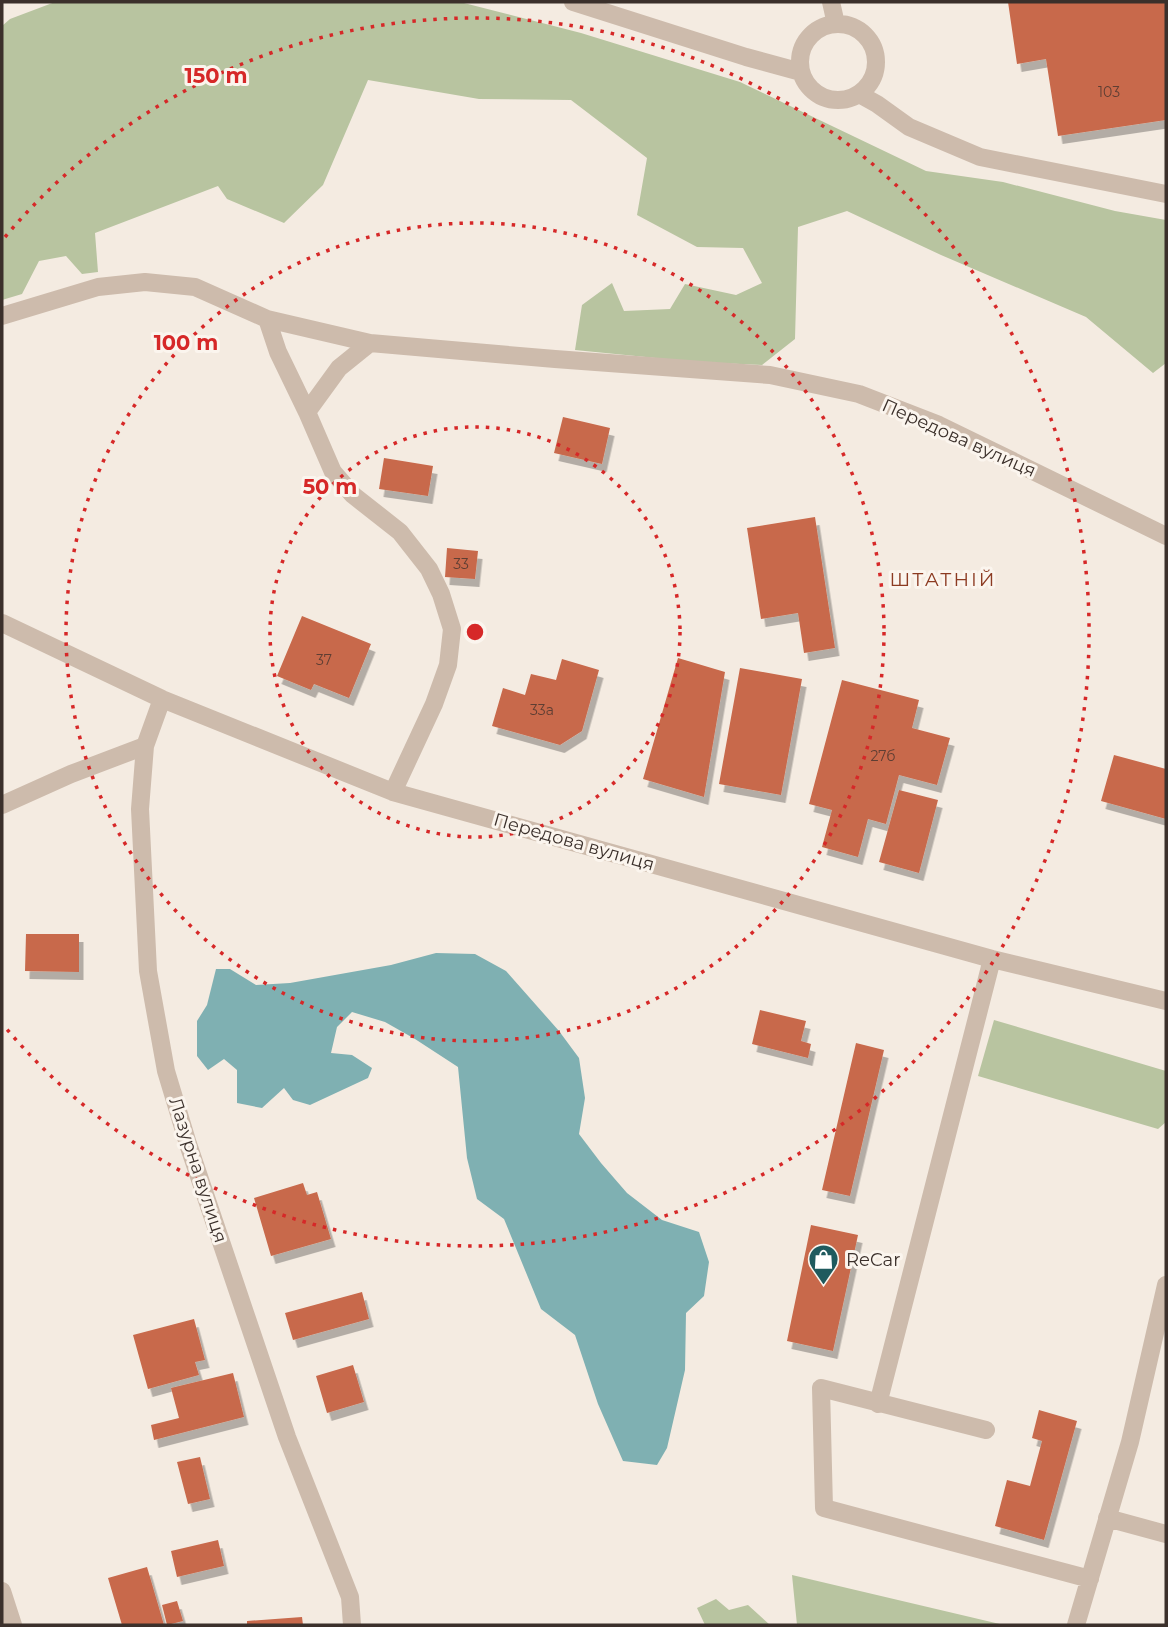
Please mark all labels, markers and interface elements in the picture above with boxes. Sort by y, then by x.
text: 150 m [185,63,247,88]
house number: 103 [1098,83,1120,101]
text: 100 m [154,330,218,355]
street label: Передова вулиця [879,394,1039,482]
text: 50 m [303,474,357,499]
house number: 33 [453,555,469,573]
district label: ШТАТНІЙ [889,568,997,591]
centre of rings [463,620,487,644]
house number: 37 [316,651,332,669]
house number: 33а [530,701,554,719]
house number: 27б [870,747,896,765]
street label: Передова вулиця [491,809,657,875]
street label: Лазурна вулиця [164,1095,232,1245]
shop icon: ReCar [806,1243,840,1287]
place label: ReCar [846,1249,900,1271]

